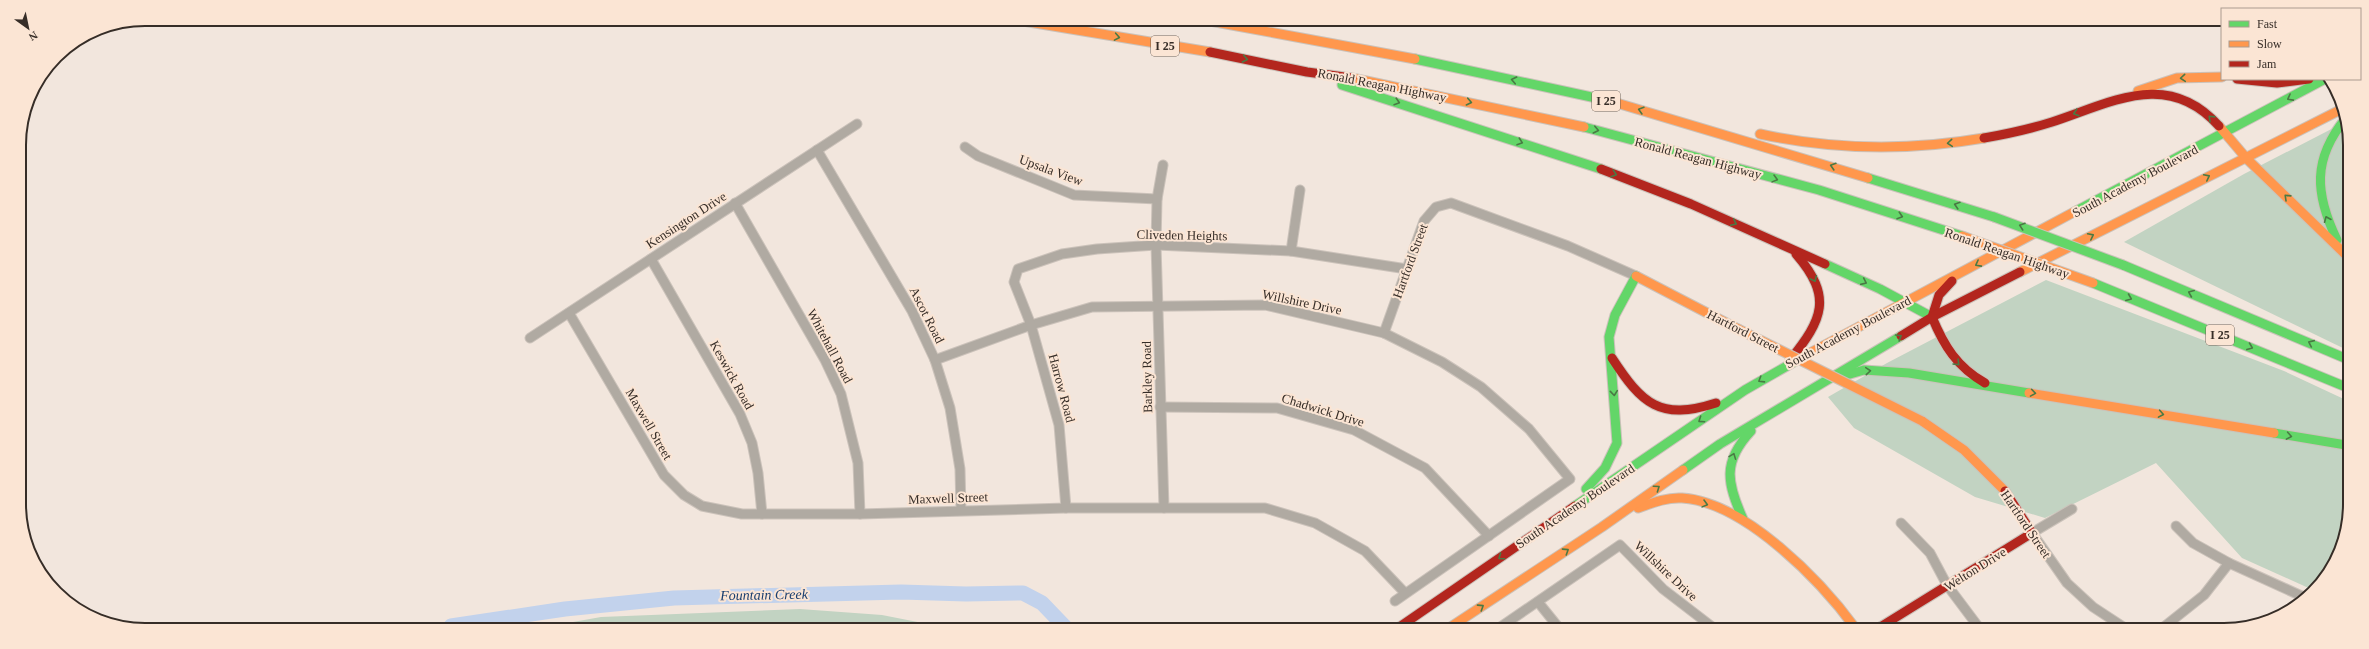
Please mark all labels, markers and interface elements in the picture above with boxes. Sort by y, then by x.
north arrow [8,8,48,48]
legend [2221,8,2361,80]
text: Fast [2257,17,2278,31]
text: N [27,29,40,44]
one-way arrow [1113,32,1120,41]
road number: I 25 [1151,36,1179,56]
text: Slow [2257,37,2282,51]
one-way arrow [1242,54,1248,62]
text: Jam [2257,57,2277,71]
street label: Ronald Reagan Highway [1316,65,1448,105]
one-way arrow [2180,73,2186,82]
one-way arrow [1511,77,1517,85]
road number: I 25 [1592,91,1620,111]
one-way arrow [2287,93,2294,100]
one-way arrow [1393,97,1400,106]
one-way arrow [1466,98,1472,106]
one-way arrow [1637,106,1644,115]
one-way arrow [2073,108,2080,117]
one-way arrow [2208,115,2216,123]
one-way arrow [1593,125,1599,133]
street label: Ronald Reagan Highway [1633,134,1764,182]
one-way arrow [1517,137,1524,145]
one-way arrow [1947,138,1953,147]
street label: South Academy Boulevard [2070,141,2201,221]
street label: Upsala View [1017,152,1085,189]
one-way arrow [1829,162,1836,171]
one-way arrow [1610,169,1617,177]
one-way arrow [1771,174,1778,183]
one-way arrow [2203,174,2210,182]
street label: Kensington Drive [643,188,729,252]
one-way arrow [2284,194,2292,202]
one-way arrow [1953,201,1960,210]
one-way arrow [1896,211,1903,220]
one-way arrow [2323,216,2331,223]
one-way arrow [1730,218,1738,226]
street label: Hartford Street [1390,221,1431,300]
one-way arrow [2018,222,2025,231]
street label: Ronald Reagan Highway [1943,225,2072,282]
street label: Cliveden Heights [1137,227,1227,243]
one-way arrow [2087,233,2095,241]
one-way arrow [1975,260,1982,267]
one-way arrow [1809,275,1817,282]
one-way arrow [1860,277,1868,285]
street label: Ascot Road [906,284,948,346]
street label: Willshire Drive [1261,286,1343,318]
one-way arrow [2188,289,2195,297]
street label: South Academy Boulevard [1783,292,1914,372]
one-way arrow [2125,293,2133,301]
street label: Whitehall Road [804,306,856,386]
street label: Hartford Street [1705,307,1782,356]
road number: I 25 [2206,325,2234,345]
one-way arrow [1895,334,1902,341]
street label: Keswick Road [707,338,757,412]
street label: Barkley Road [1139,340,1155,413]
one-way arrow [2308,340,2315,348]
one-way arrow [2246,342,2253,350]
street label: Harrow Road [1046,352,1078,424]
one-way arrow [1952,358,1960,366]
one-way arrow [1865,366,1871,375]
one-way arrow [1758,376,1765,383]
street label: Maxwell Street [623,386,676,463]
one-way arrow [2030,388,2036,397]
street label: Chadwick Drive [1280,390,1366,430]
one-way arrow [1609,390,1618,396]
one-way arrow [2158,409,2164,418]
one-way arrow [1698,415,1705,423]
one-way arrow [2286,431,2292,440]
one-way arrow [1728,452,1736,459]
street label: South Academy Boulevard [1513,460,1638,551]
one-way arrow [1653,486,1660,493]
street label: Hartford Street [1998,487,2054,561]
street label: Maxwell Street [908,489,989,507]
one-way arrow [1702,499,1708,507]
street label: Willshire Drive [1631,538,1701,604]
street label: Welton Drive [1941,544,2009,594]
one-way arrow [1562,548,1569,556]
one-way arrow [1499,552,1506,559]
water label: Fountain Creek [719,587,809,603]
one-way arrow [1477,604,1484,612]

